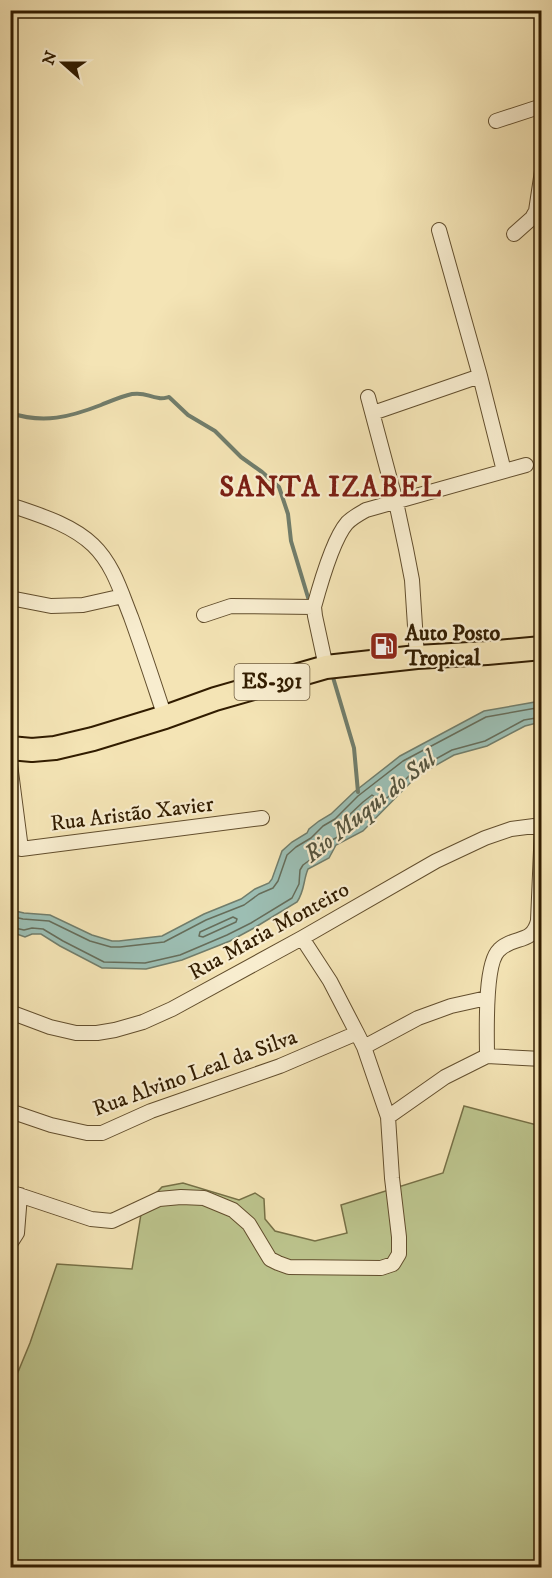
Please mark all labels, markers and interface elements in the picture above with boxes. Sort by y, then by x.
north arrow [33,33,93,93]
text: N [38,48,62,68]
district label: SANTA IZABEL [220,470,442,505]
place label: Auto Posto Tropical [404,620,501,672]
fuel station icon: Auto Posto Tropical [368,630,400,662]
road number: ES-391 [234,664,310,700]
water label: Rio Muqui do Sul [297,743,444,870]
street label: Rua Aristão Xavier [49,790,216,837]
street label: Rua Maria Monteiro [184,876,354,986]
street label: Rua Alvino Leal da Silva [89,1023,301,1123]

